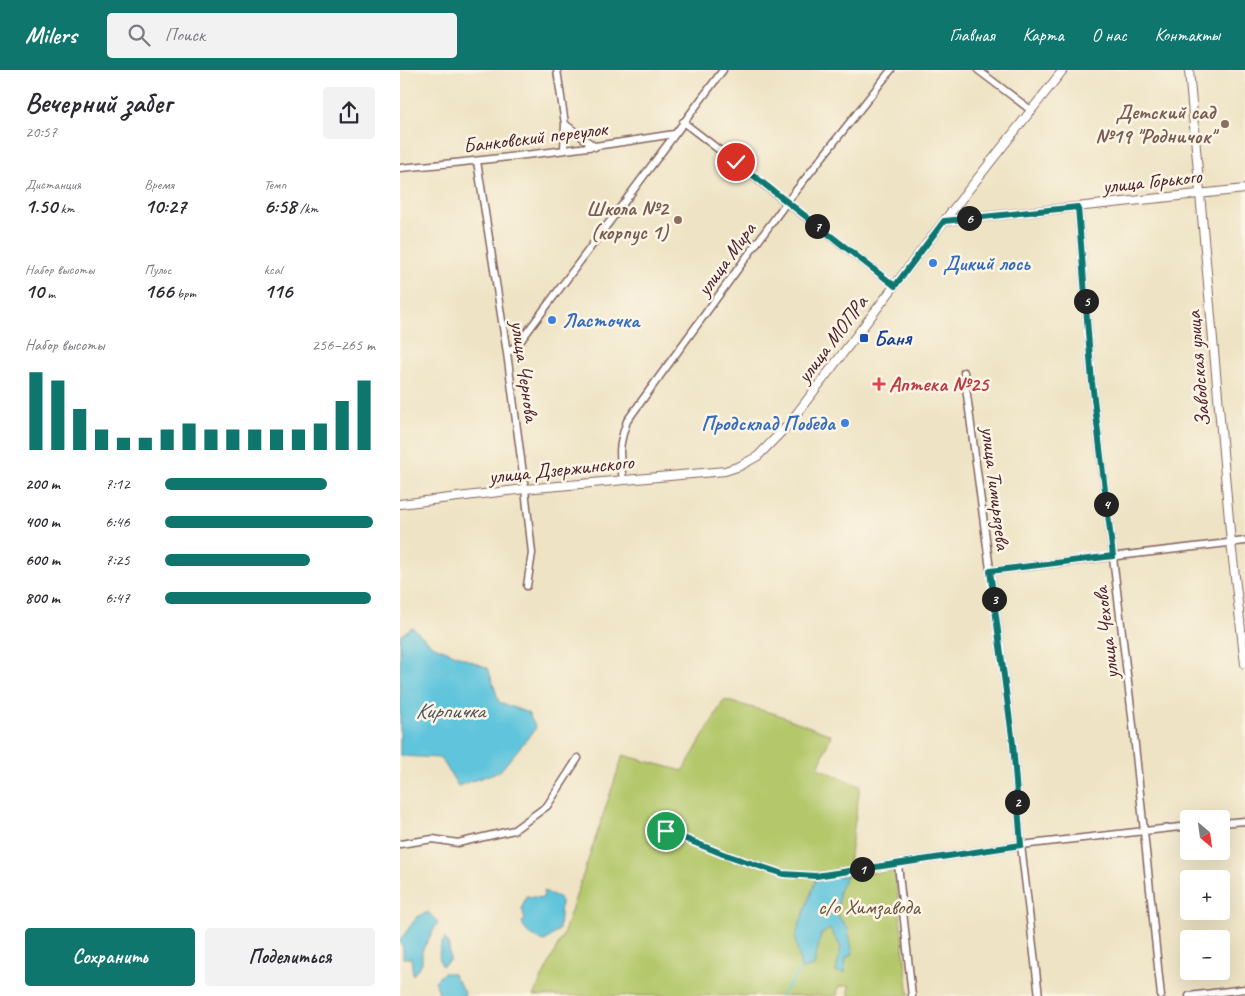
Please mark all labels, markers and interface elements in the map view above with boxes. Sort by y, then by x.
search box [107,13,457,58]
text: Milers [25,20,77,50]
icon: search [125,21,153,49]
text: Поиск [165,23,205,47]
text: Главная [950,24,995,46]
text: Карта [1023,24,1064,46]
text: О нас [1092,24,1127,46]
text: Контакты [1155,24,1220,46]
text: Вечерний забег [25,85,172,120]
button: share [323,87,375,139]
place label: Детский сад №19 "Родничок" [1095,99,1220,149]
street label: Банковский переулок [462,115,611,159]
marker: Детский сад №19 "Родничок" [1219,118,1231,130]
text: 20:57 [25,122,57,142]
pin [715,141,757,183]
icon: check [722,148,750,176]
street label: улица Горького [1099,163,1204,199]
text: Дистанция [25,176,81,193]
text: Время [144,176,174,193]
text: Темп [264,176,286,193]
text: 1.50 [25,193,57,219]
text: 10:27 [144,193,186,219]
text: 6:58 [264,193,296,219]
place label: Школа №2 (корпус 1) [586,195,671,246]
text: km [57,200,74,217]
text: /km [296,200,318,217]
pin: 6 [956,206,982,230]
text: 6 [966,210,973,227]
marker: Школа №2 (корпус 1) [672,214,684,226]
pin: 7 [804,214,830,238]
street label: улица Мира [689,216,762,302]
text: 7 [814,218,821,235]
place label: Дикий лось [943,250,1031,276]
marker: Дикий лось [927,257,939,269]
text: Набор высоты [25,261,94,278]
text: Пульс [144,261,171,278]
text: kcal [264,261,282,278]
text: 10 [25,278,44,304]
text: 166 [144,278,174,304]
text: 116 [264,278,292,304]
text: m [44,285,55,302]
text: bpm [174,285,196,302]
pin: 5 [1074,288,1098,314]
street label: улица МОПРа [790,289,874,389]
text: 5 [1083,293,1090,310]
place label: Ласточка [562,307,641,333]
street label: Заводская улица [1180,308,1216,428]
marker: Ласточка [546,314,558,326]
street label: улица Чернова [505,317,545,426]
place label: Баня [874,325,913,351]
marker: Баня [858,332,870,344]
text: Набор высоты [25,335,104,355]
text: 256–265 m [312,335,375,355]
place label: Аптека №25 [889,371,990,397]
marker: Аптека №25 [873,378,885,390]
place label: Продсклад Победа [701,410,837,436]
marker: Продсклад Победа [839,417,851,429]
street label: улица Тимирязева [975,423,1017,553]
street label: улица Дзержинского [485,448,636,490]
text: 200 m [25,474,60,494]
text: 7:12 [105,474,130,494]
pin: 4 [1094,492,1118,516]
text: 4 [1103,496,1110,513]
text: 400 m [25,512,60,532]
text: 6:46 [105,512,130,532]
text: 600 m [25,550,60,570]
text: 7:25 [105,550,130,570]
street label: улица Чехова [1087,583,1125,683]
pin: 3 [982,586,1006,612]
text: 800 m [25,588,60,608]
text: 6:47 [105,588,130,608]
text: 3 [991,591,998,608]
water label: Кирпичка [415,697,488,725]
pin: 2 [1004,790,1030,814]
text: 2 [1014,794,1021,811]
pin [645,810,687,852]
north arrow [1180,810,1230,860]
map controls [1180,810,1230,980]
icon: arrive [652,817,680,845]
pin: 1 [850,856,874,882]
text: 1 [859,861,866,878]
button: + [1180,870,1230,920]
park label: с/о Химзавода [818,894,922,920]
button: Сохранить [25,928,195,986]
button: Поделиться [205,928,375,986]
button: − [1180,930,1230,980]

